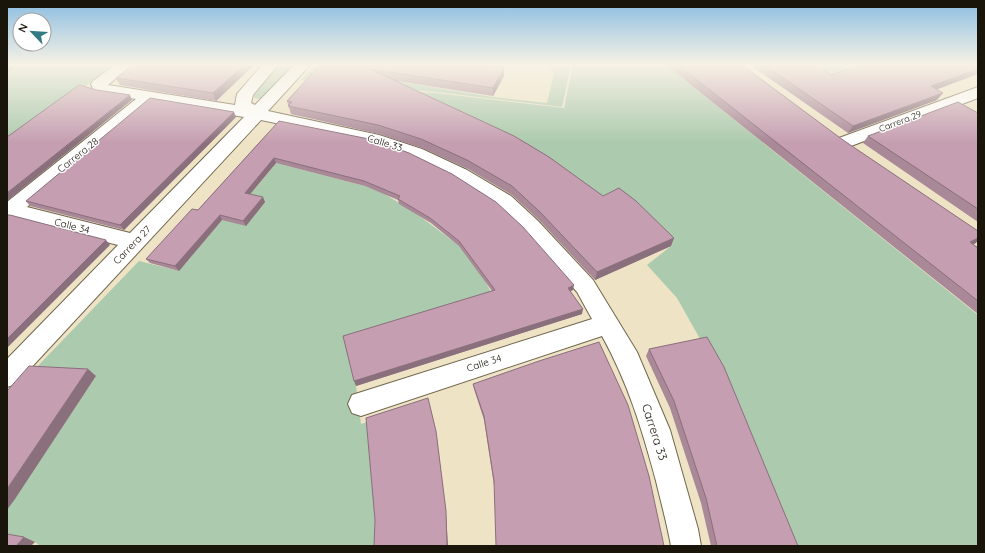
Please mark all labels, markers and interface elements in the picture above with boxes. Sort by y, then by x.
north arrow [12,12,52,52]
text: N [15,21,31,34]
street label: Carrera 29 [877,108,923,134]
street label: Calle 33 [366,132,404,154]
street label: Carrera 28 [55,134,101,176]
street label: Calle 34 [53,215,91,237]
street label: Carrera 27 [110,223,154,267]
street label: Calle 34 [465,351,503,375]
street label: Carrera 33 [639,402,671,462]

